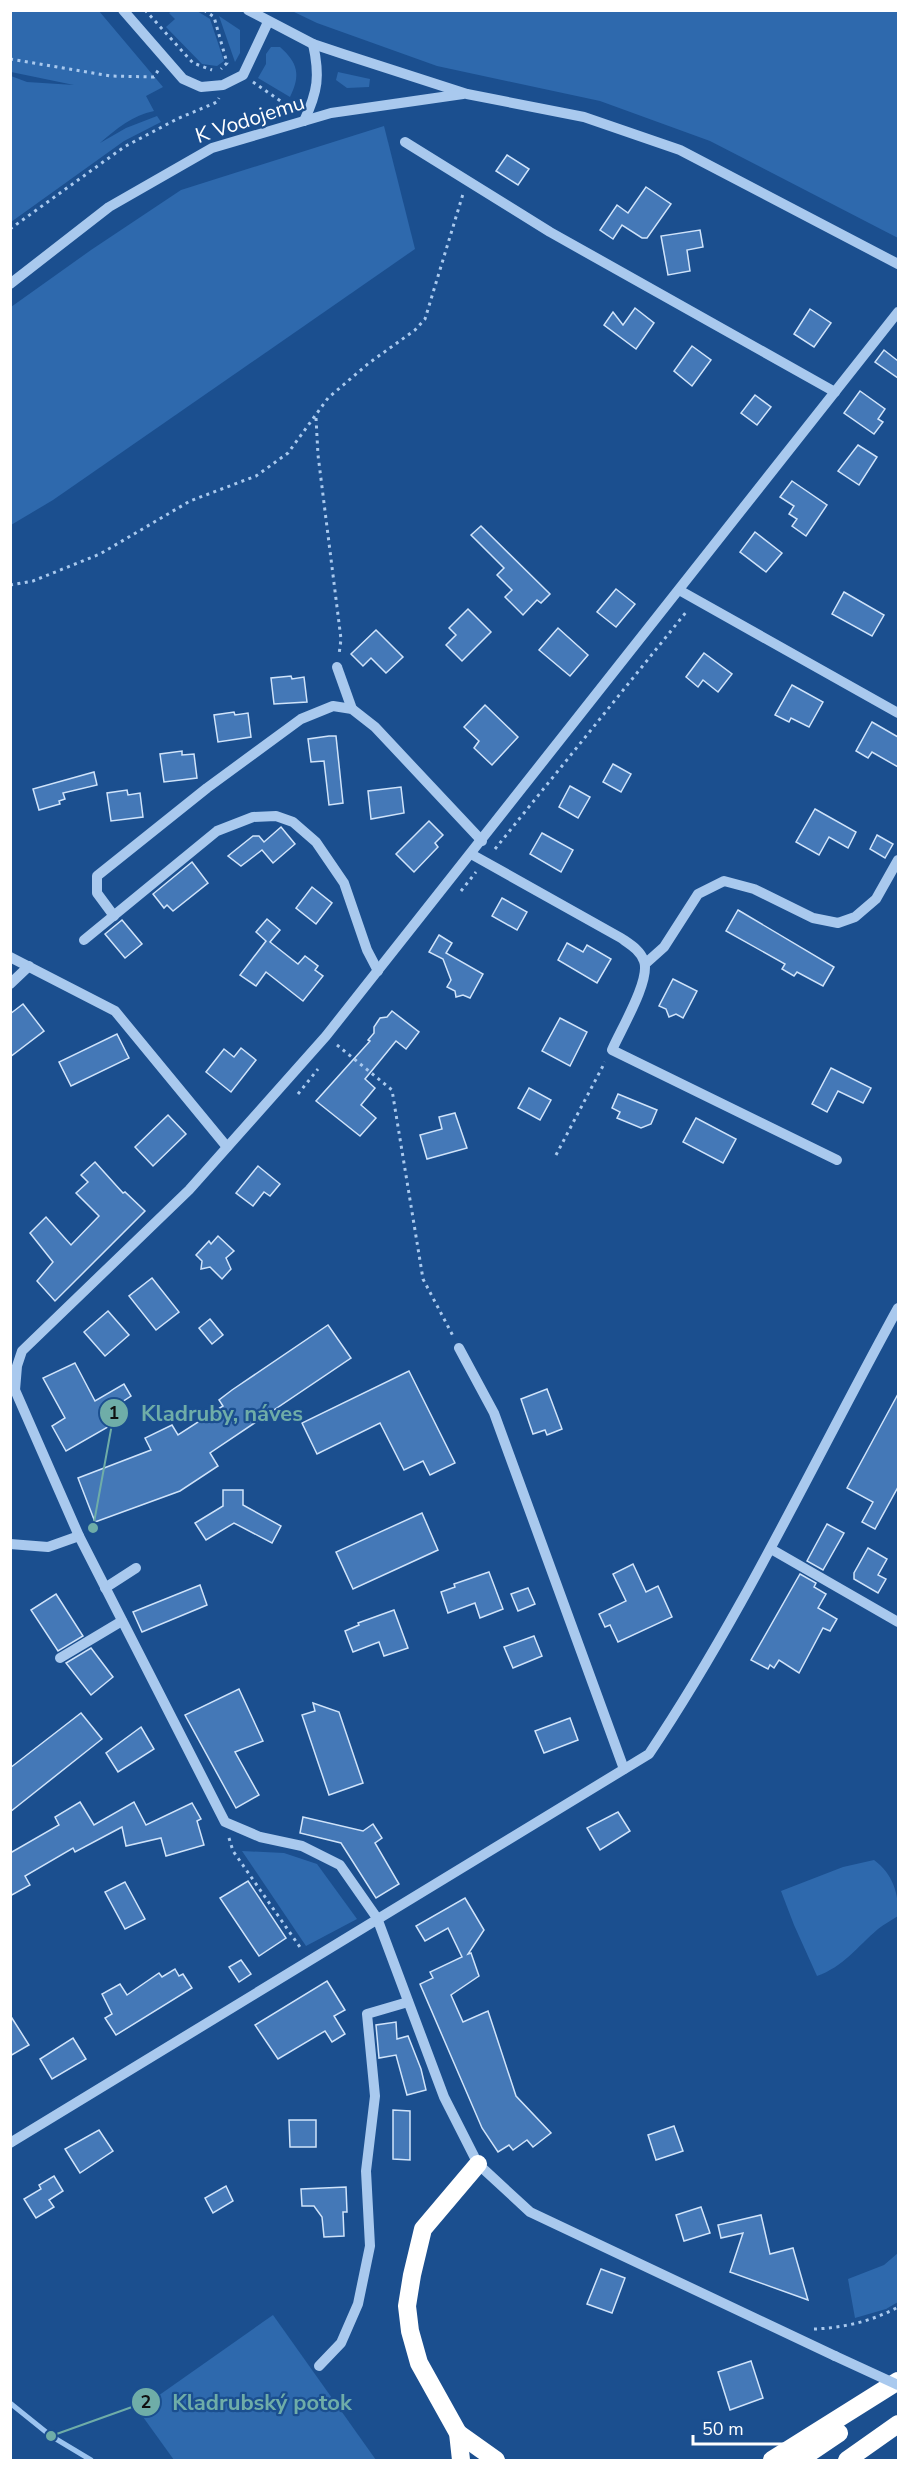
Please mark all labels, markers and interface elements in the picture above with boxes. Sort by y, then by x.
street label: K Vodojemu [192,88,308,150]
callout: Kladruby, náves [99,1393,315,1433]
text: Kladruby, náves [141,1399,303,1429]
text: 1 [109,1401,119,1425]
callout: Kladrubský potok [131,2382,364,2422]
text: Kladrubský potok [172,2388,353,2418]
text: 2 [141,2390,151,2414]
scale bar [693,2408,828,2446]
text: 50 m [702,2417,744,2441]

